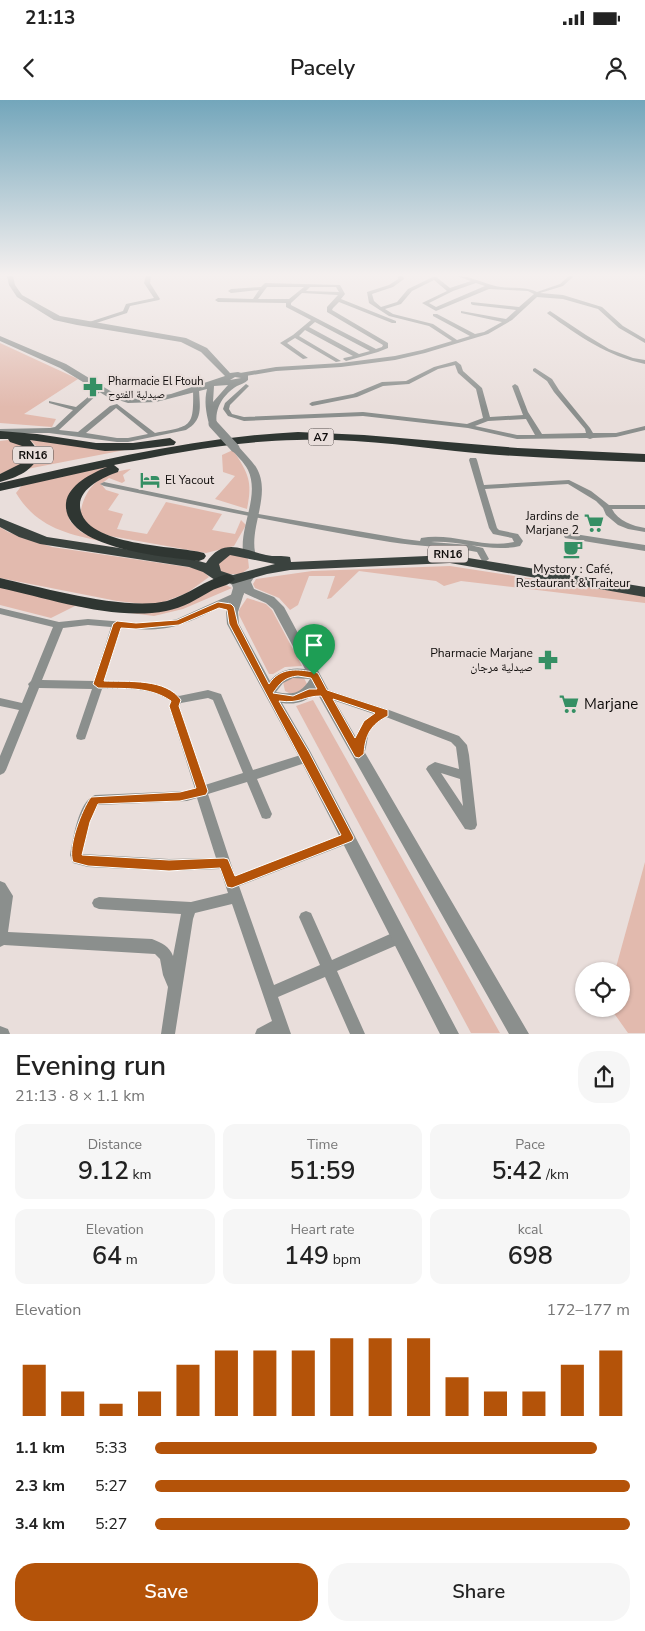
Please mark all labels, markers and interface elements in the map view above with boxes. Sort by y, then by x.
text: 21:13 [25,5,75,31]
text: Pacely [290,53,355,83]
icon: back [15,54,43,82]
icon: person [602,54,630,82]
place label: Pharmacie El Ftouh صيدلية الفتوح [108,374,203,402]
pharmacy icon: Pharmacie El Ftouh صيدلية الفتوح [82,376,104,398]
road number: A7 [308,428,334,446]
road number: RN16 [13,446,53,464]
hotel icon: El Yacout [139,469,161,491]
place label: El Yacout [165,472,215,488]
place label: Jardins de Marjane 2 [525,508,579,538]
supermarket icon: Jardins de Marjane 2 [583,512,605,534]
cafe icon: Mystory : Café, Restaurant & Traiteur [562,538,584,560]
road number: RN16 [428,546,468,562]
place label: Mystory : Café, Restaurant & Traiteur [516,561,631,591]
pin [293,624,335,675]
icon: arrive [300,631,328,659]
place label: Pharmacie Marjane صيدلية مرجان [430,645,533,675]
pharmacy icon: Pharmacie Marjane صيدلية مرجان [537,649,559,671]
supermarket icon: Marjane [558,693,580,715]
place label: Marjane [584,694,638,714]
map controls [575,962,630,1017]
button: locate [575,962,630,1017]
text: Evening run [15,1047,166,1085]
button: share [578,1051,630,1103]
text: 21:13 · 8 × 1.1 km [15,1085,145,1107]
text: Distance [88,1135,142,1154]
text: Time [307,1135,338,1154]
text: Pace [515,1135,545,1154]
text: 9.12 [78,1154,129,1188]
text: 51:59 [290,1154,355,1188]
text: 5:42 [491,1154,542,1188]
text: km [129,1165,152,1184]
text: /km [542,1165,569,1184]
text: Elevation [86,1220,144,1239]
text: Heart rate [290,1220,355,1239]
text: kcal [518,1220,543,1239]
text: 64 [92,1239,122,1273]
text: 149 [284,1239,329,1273]
text: 698 [508,1239,553,1273]
text: m [122,1250,138,1269]
text: bpm [329,1250,361,1269]
text: Elevation [15,1299,81,1321]
text: 172–177 m [547,1299,630,1321]
text: 1.1 km [15,1437,65,1459]
text: 5:33 [95,1437,127,1459]
text: 2.3 km [15,1475,65,1497]
text: 5:27 [95,1475,127,1497]
text: 3.4 km [15,1513,65,1535]
text: 5:27 [95,1513,127,1535]
button: Save [15,1563,318,1621]
button: Share [328,1563,630,1621]

